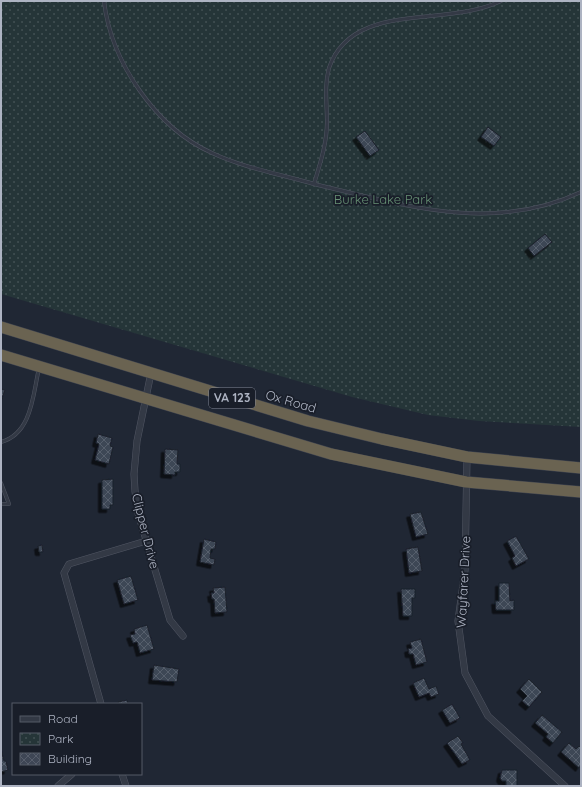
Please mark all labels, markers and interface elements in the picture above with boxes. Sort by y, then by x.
park label: Burke Lake Park [334,191,432,207]
street label: Ox Road [264,386,318,416]
road number: VA 123 [209,388,255,408]
street label: Clipper Drive [129,492,163,570]
street label: Wayfarer Drive [453,536,473,628]
legend [12,703,142,775]
text: Road [48,711,78,726]
text: Park [48,731,73,746]
text: Building [48,751,92,766]

